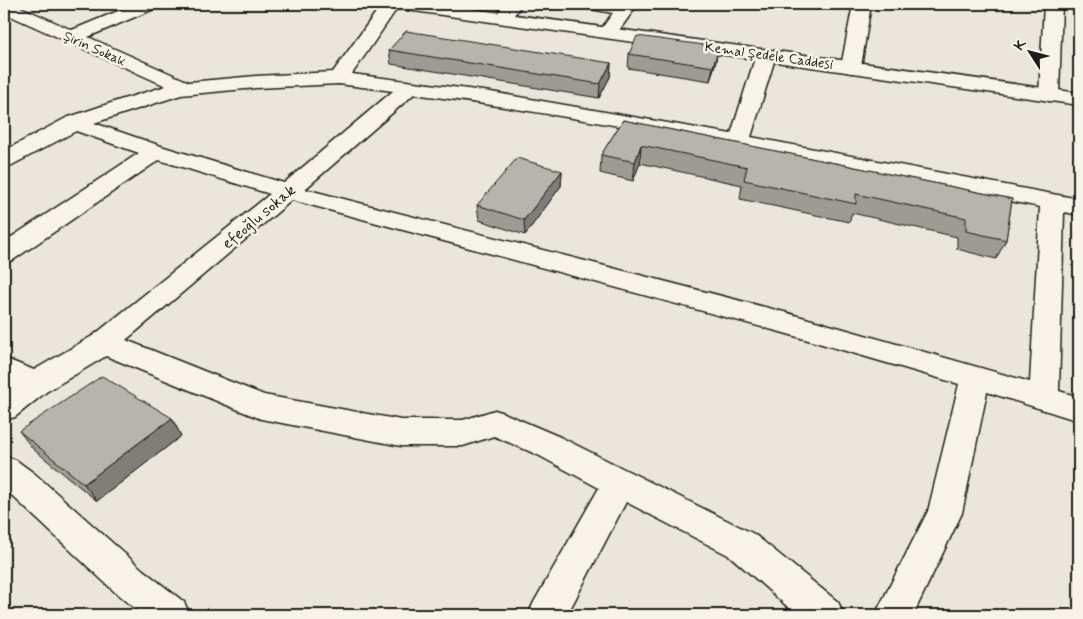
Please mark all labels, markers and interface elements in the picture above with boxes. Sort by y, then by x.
street label: Şirin Sokak [60,27,129,71]
north arrow [1006,28,1056,78]
text: K [1010,35,1031,54]
street label: Kemal Şedele Caddesi [704,38,834,74]
street label: efeoğlu sokak [218,180,300,254]

